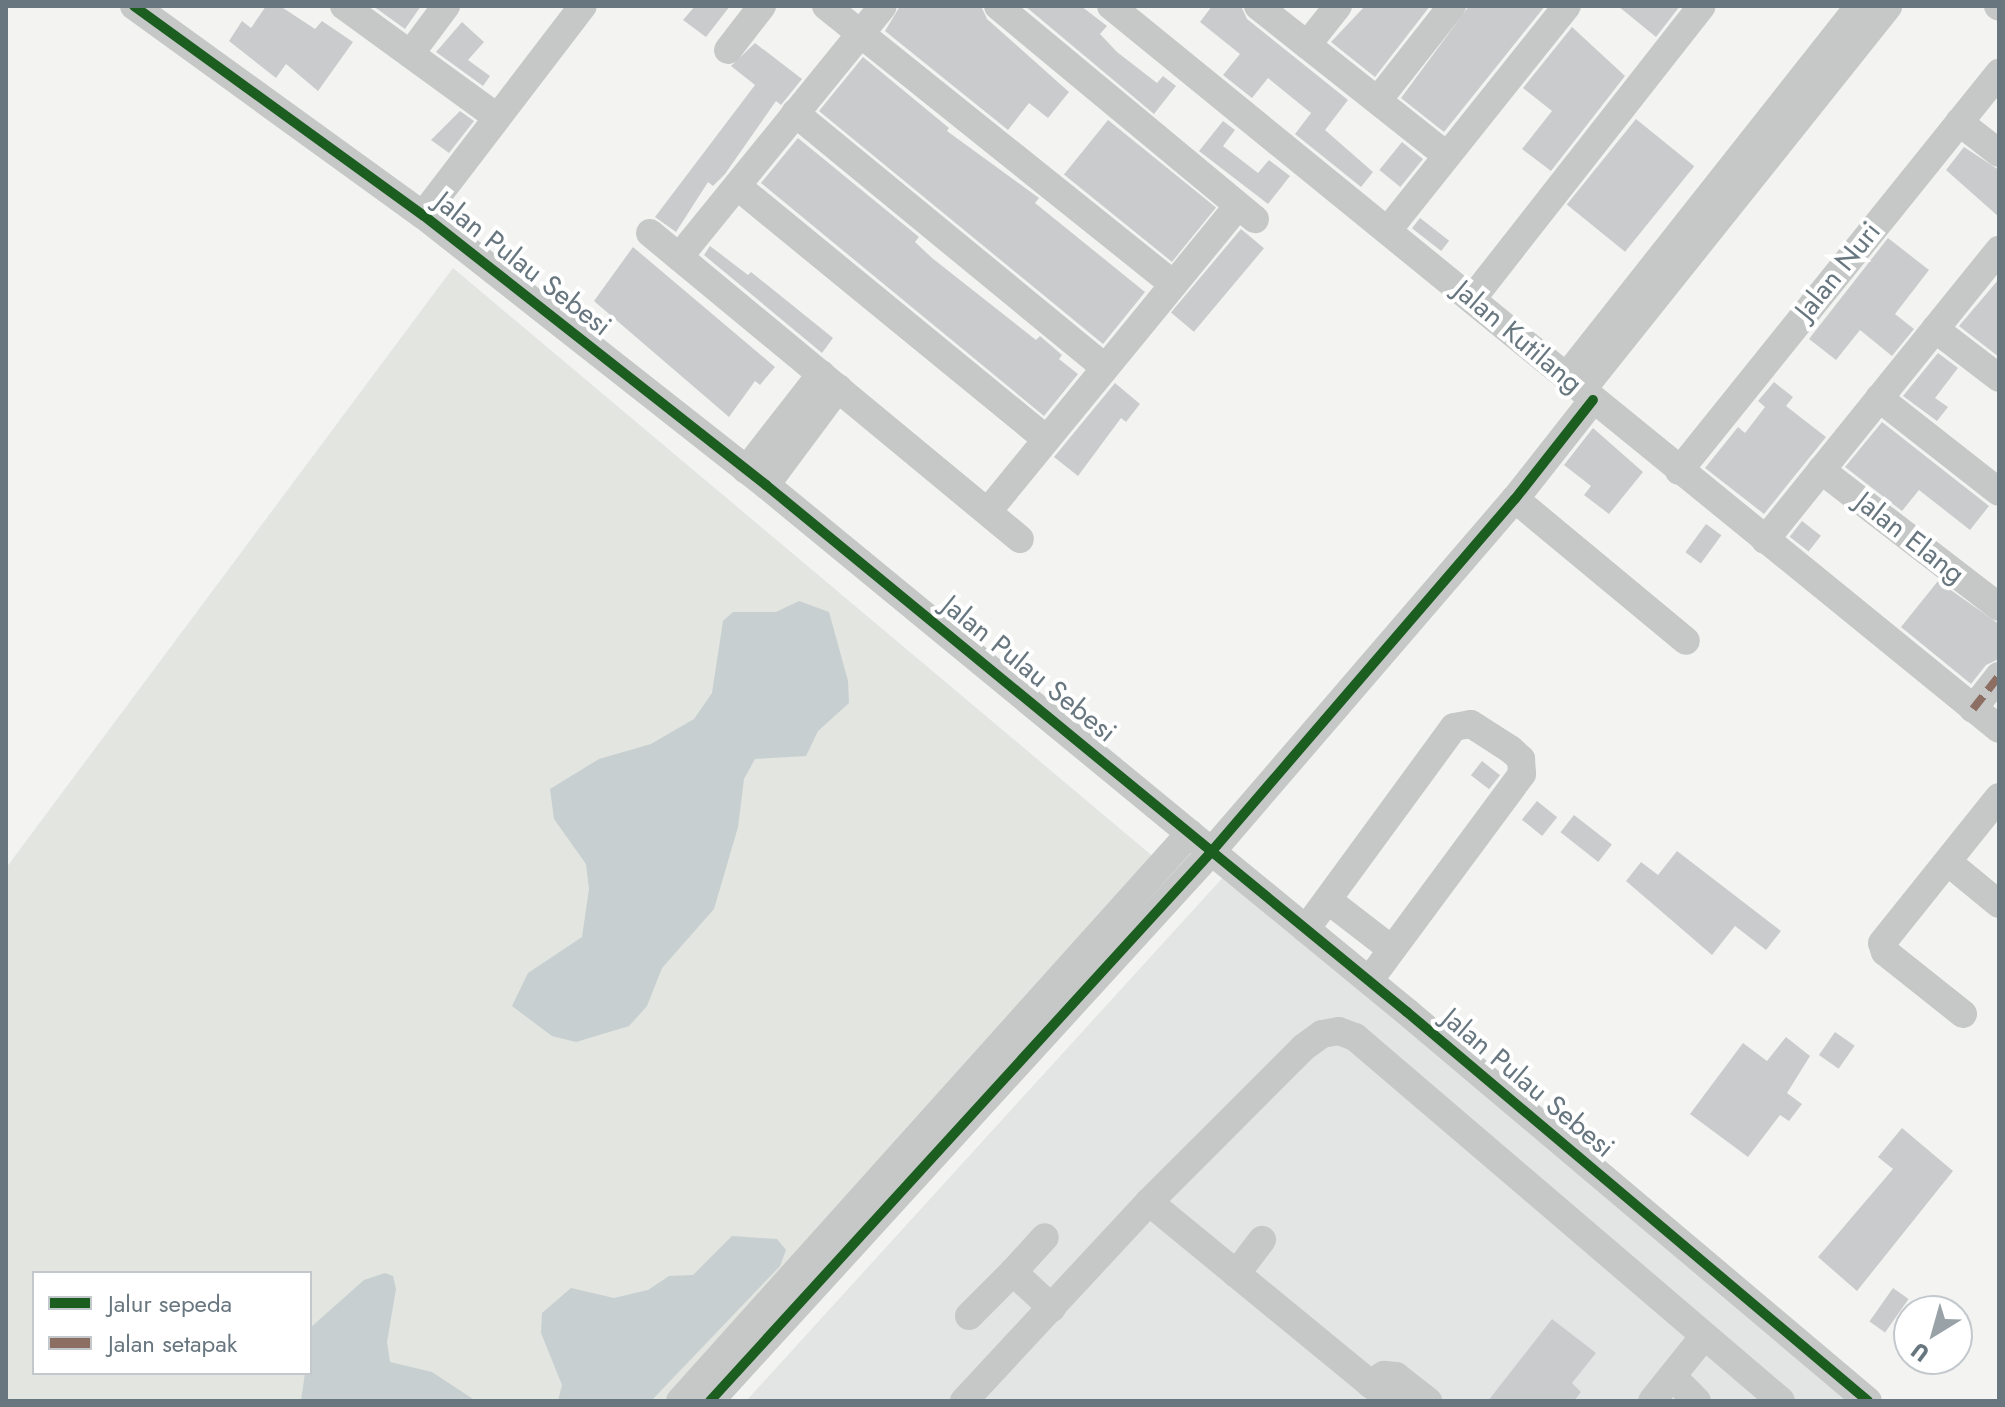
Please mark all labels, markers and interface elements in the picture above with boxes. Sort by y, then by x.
street label: Jalan Pulau Sebesi [428,185,618,343]
street label: Jalan Nuri [1788,215,1888,327]
street label: Jalan Kutilang [1447,274,1589,400]
street label: Jalan Elang [1849,485,1971,591]
street label: Jalan Pulau Sebesi [935,588,1123,750]
street label: Jalan Pulau Sebesi [1435,1001,1621,1165]
legend [32,1271,312,1375]
text: Jalur sepeda [108,1286,232,1321]
north arrow [1893,1295,1973,1375]
text: Jalan setapak [108,1326,237,1361]
text: U [1904,1335,1936,1370]

